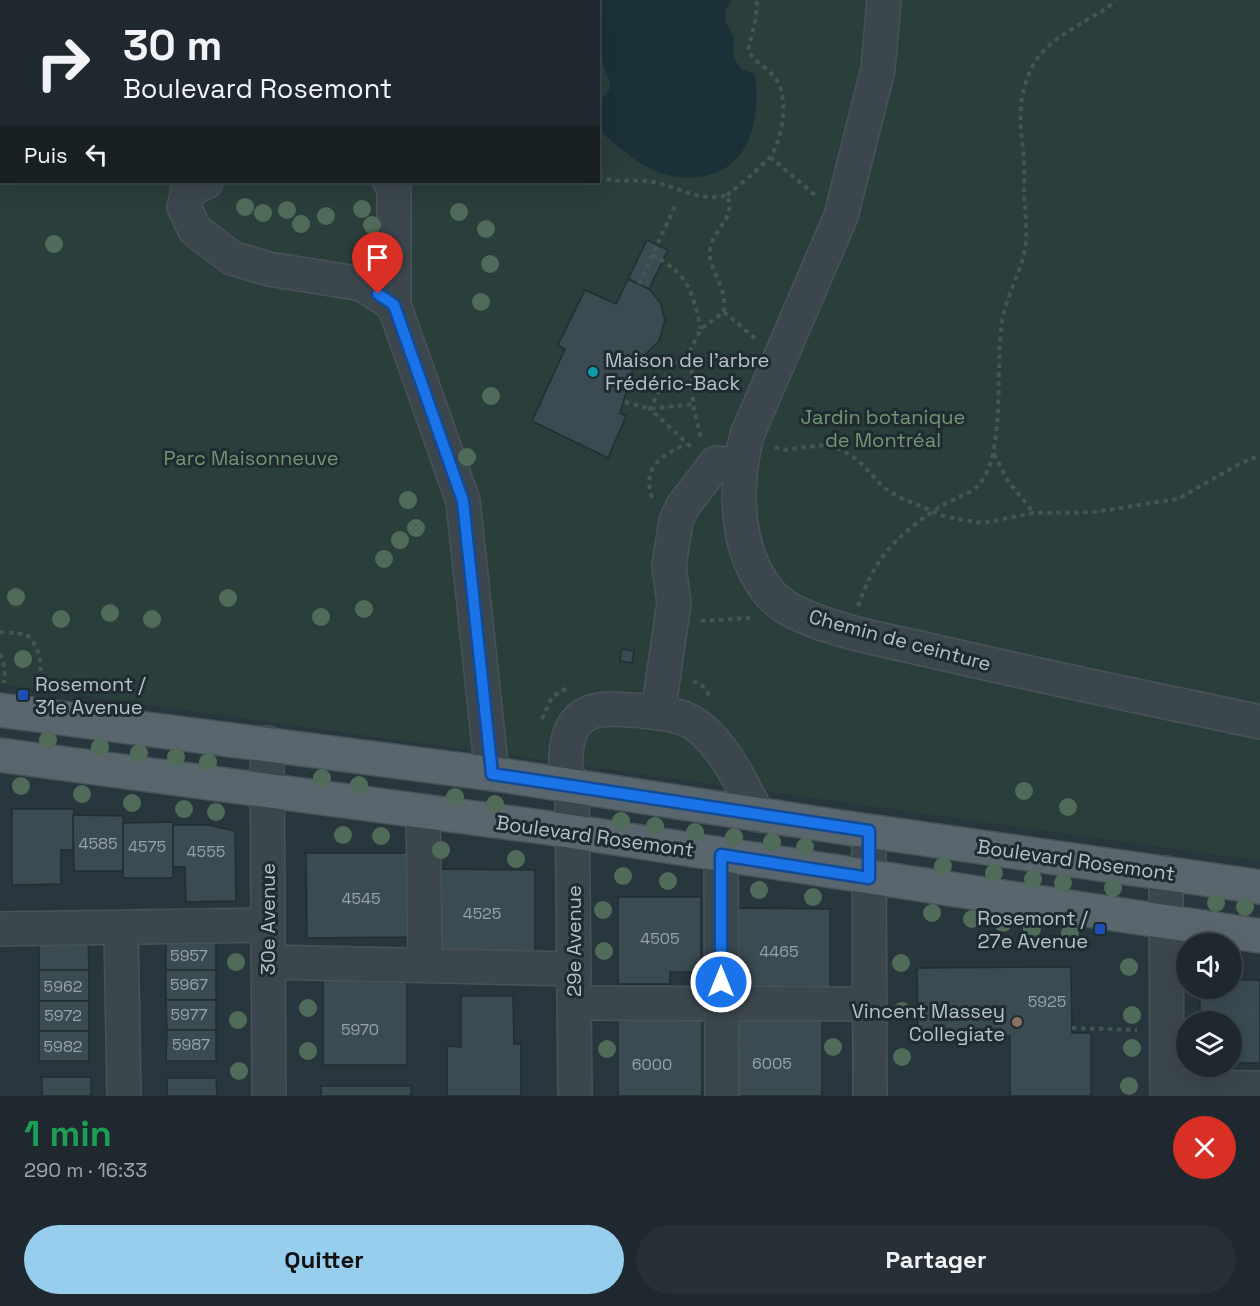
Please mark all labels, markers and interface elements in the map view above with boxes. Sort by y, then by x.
text: 30 m [123,19,222,72]
icon: right [24,24,102,102]
text: Boulevard Rosemont [123,71,392,106]
icon: left [80,138,113,171]
text: Puis [24,141,68,169]
pin [352,232,403,294]
icon: arrive [361,241,394,274]
place label: Maison de l'arbre Frédéric-Back [605,347,769,396]
marker: Maison de l'arbre Frédéric-Back [586,365,600,379]
park label: Jardin botanique de Montréal [801,404,965,453]
park label: Parc Maisonneuve [164,445,338,471]
street label: Chemin de ceinture [806,603,994,677]
place label: Rosemont / 31e Avenue [35,671,146,720]
marker: Rosemont / 31e Avenue [16,688,30,702]
street label: Boulevard Rosemont [494,809,696,863]
house number: 4585 [78,833,118,854]
street label: Boulevard Rosemont [975,833,1177,887]
house number: 4575 [128,836,166,857]
house number: 4555 [187,841,225,862]
street label: 30e Avenue [255,863,281,975]
street label: 29e Avenue [561,885,587,997]
house number: 4545 [341,888,381,909]
house number: 4525 [463,903,501,924]
place label: Rosemont / 27e Avenue [977,905,1089,954]
marker: Rosemont / 27e Avenue [1093,922,1107,936]
house number: 4505 [640,928,680,949]
map controls [1176,933,1242,1077]
button: sound [1176,933,1242,999]
house number: 4465 [759,941,799,962]
house number: 5957 [170,945,208,966]
position arrow [689,950,753,1014]
house number: 5967 [170,974,208,995]
house number: 5962 [44,976,82,997]
house number: 5925 [1028,991,1066,1012]
place label: Vincent Massey Collegiate [851,998,1005,1047]
house number: 5977 [170,1004,208,1025]
house number: 5972 [44,1005,82,1026]
button: layers [1176,1011,1242,1077]
marker: Vincent Massey Collegiate [1010,1015,1024,1029]
house number: 5970 [341,1019,379,1040]
house number: 5987 [172,1034,210,1055]
house number: 5982 [44,1036,83,1057]
house number: 6005 [752,1053,792,1074]
house number: 6000 [632,1054,672,1075]
text: 1 min [24,1111,112,1157]
button: close [1173,1116,1236,1179]
text: 290 m · 16:33 [24,1157,147,1183]
button: Quitter [24,1225,624,1294]
button: Partager [636,1225,1236,1294]

